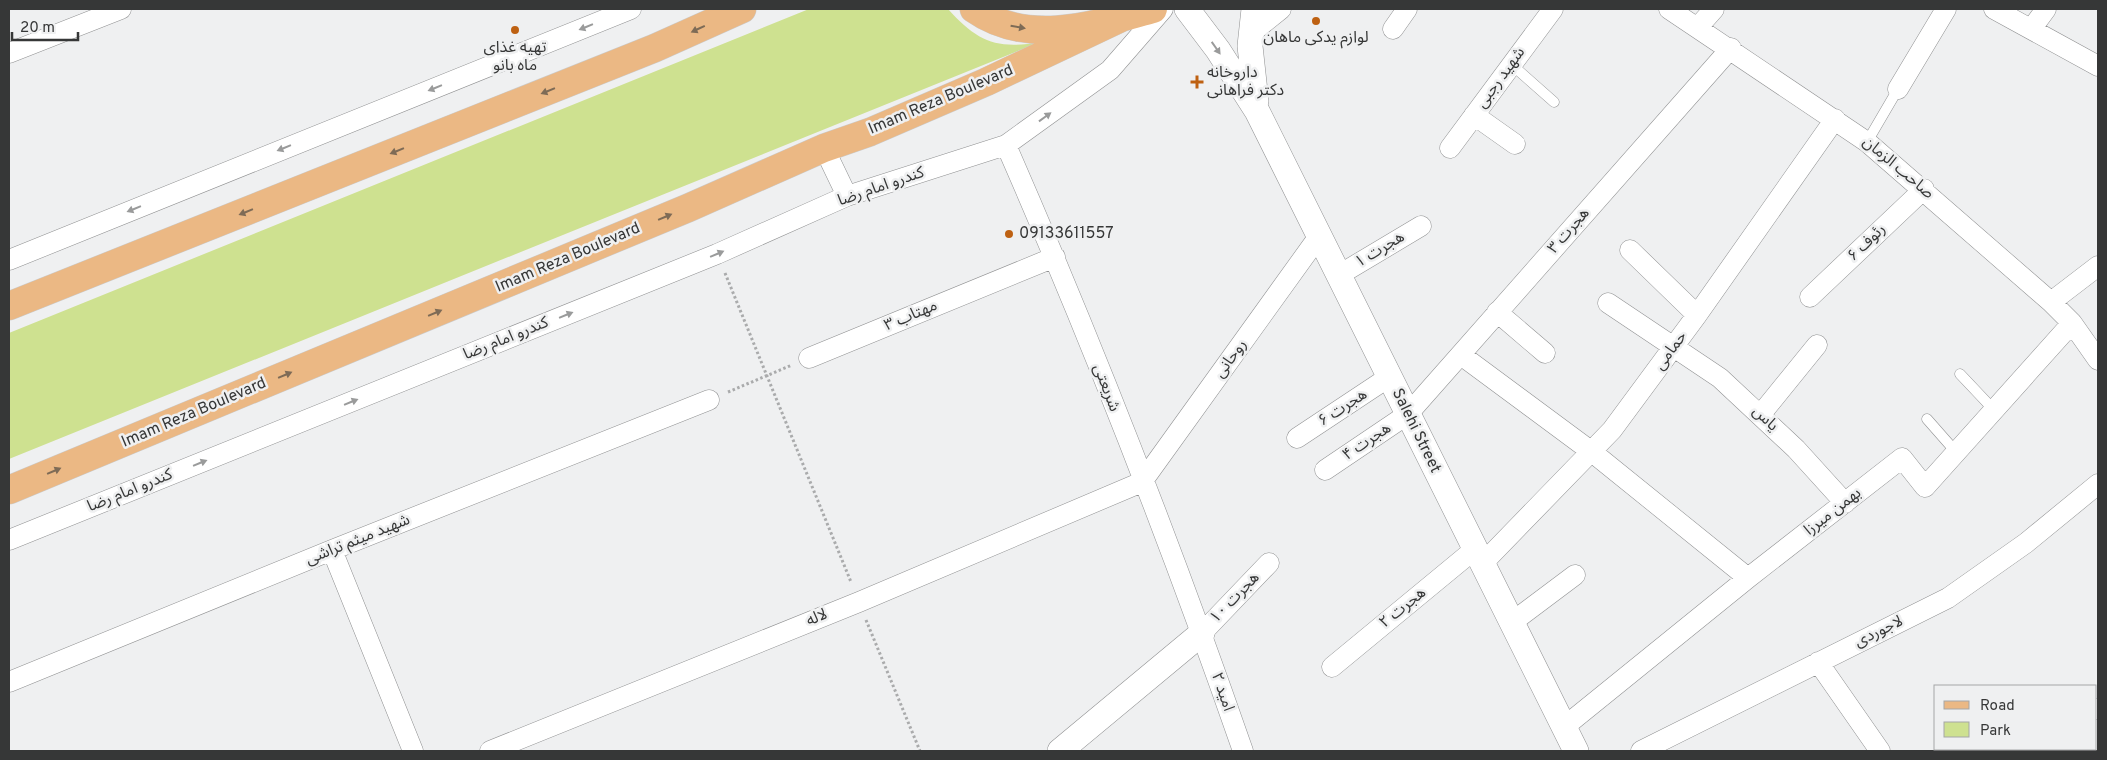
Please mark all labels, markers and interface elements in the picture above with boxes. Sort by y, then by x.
scale bar [12,10,79,42]
marker: لوازم یدکی ماهان [1310,15,1322,27]
text: 20 m [20,19,55,38]
one-way arrow [578,23,593,31]
marker: تهیه غذای ماه بانو [509,24,521,36]
one-way arrow [1010,24,1026,32]
one-way arrow [691,25,705,33]
place label: لوازم یدکی ماهان [1263,28,1369,49]
place label: تهیه غذای ماه بانو [484,38,547,76]
one-way arrow [1211,41,1221,55]
street label: شهید رجبی [1472,43,1530,113]
street label: Imam Reza Boulevard [866,60,1016,140]
place label: داروخانه دکتر فراهانی [1207,63,1284,101]
marker: داروخانه دکتر فراهانی [1191,76,1203,88]
one-way arrow [428,84,442,92]
one-way arrow [540,87,555,95]
one-way arrow [1038,112,1052,122]
street label: صاحب الزمان [1858,132,1938,204]
one-way arrow [277,145,291,153]
one-way arrow [390,148,404,156]
street label: کندرو امام رضا [835,163,928,212]
street label: هجرت ۳ [1544,204,1594,258]
one-way arrow [126,206,141,213]
one-way arrow [239,208,253,216]
one-way arrow [658,213,673,220]
street label: Imam Reza Boulevard [493,218,643,298]
street label: رئوف ۶ [1844,220,1890,266]
place label: 09133611557 [1019,224,1114,244]
street label: هجرت ۱ [1351,227,1409,273]
marker: 09133611557 [1003,228,1015,240]
one-way arrow [710,250,725,258]
street label: مهتاب ۳ [881,296,941,336]
one-way arrow [428,309,443,317]
one-way arrow [559,311,574,319]
street label: کندرو امام رضا [460,313,552,366]
street label: حمامی [1650,328,1692,374]
street label: روحانی [1210,336,1252,382]
street label: شریعتی [1088,361,1124,415]
one-way arrow [278,371,292,379]
street label: Imam Reza Boulevard [119,373,269,453]
street label: هجرت ۶ [1315,385,1371,431]
street label: Salehi Street [1387,385,1445,477]
one-way arrow [344,398,359,406]
street label: یاس [1748,402,1782,436]
street label: هجرت ۴ [1339,418,1395,466]
one-way arrow [193,459,208,467]
street label: کندرو امام رضا [84,465,176,518]
one-way arrow [47,467,61,475]
street label: بهمن میرزا [1800,483,1866,541]
street label: شهید میثم تراشی [303,510,414,571]
street label: هجرت ۱۰ [1206,568,1264,628]
street label: هجرت ۲ [1376,583,1430,633]
street label: لاله [803,605,831,631]
street label: لاجوردی [1851,612,1907,652]
street label: امید ۲ [1206,670,1238,714]
legend [1934,685,2097,750]
text: Road [1980,697,2015,716]
text: Park [1980,722,2011,741]

